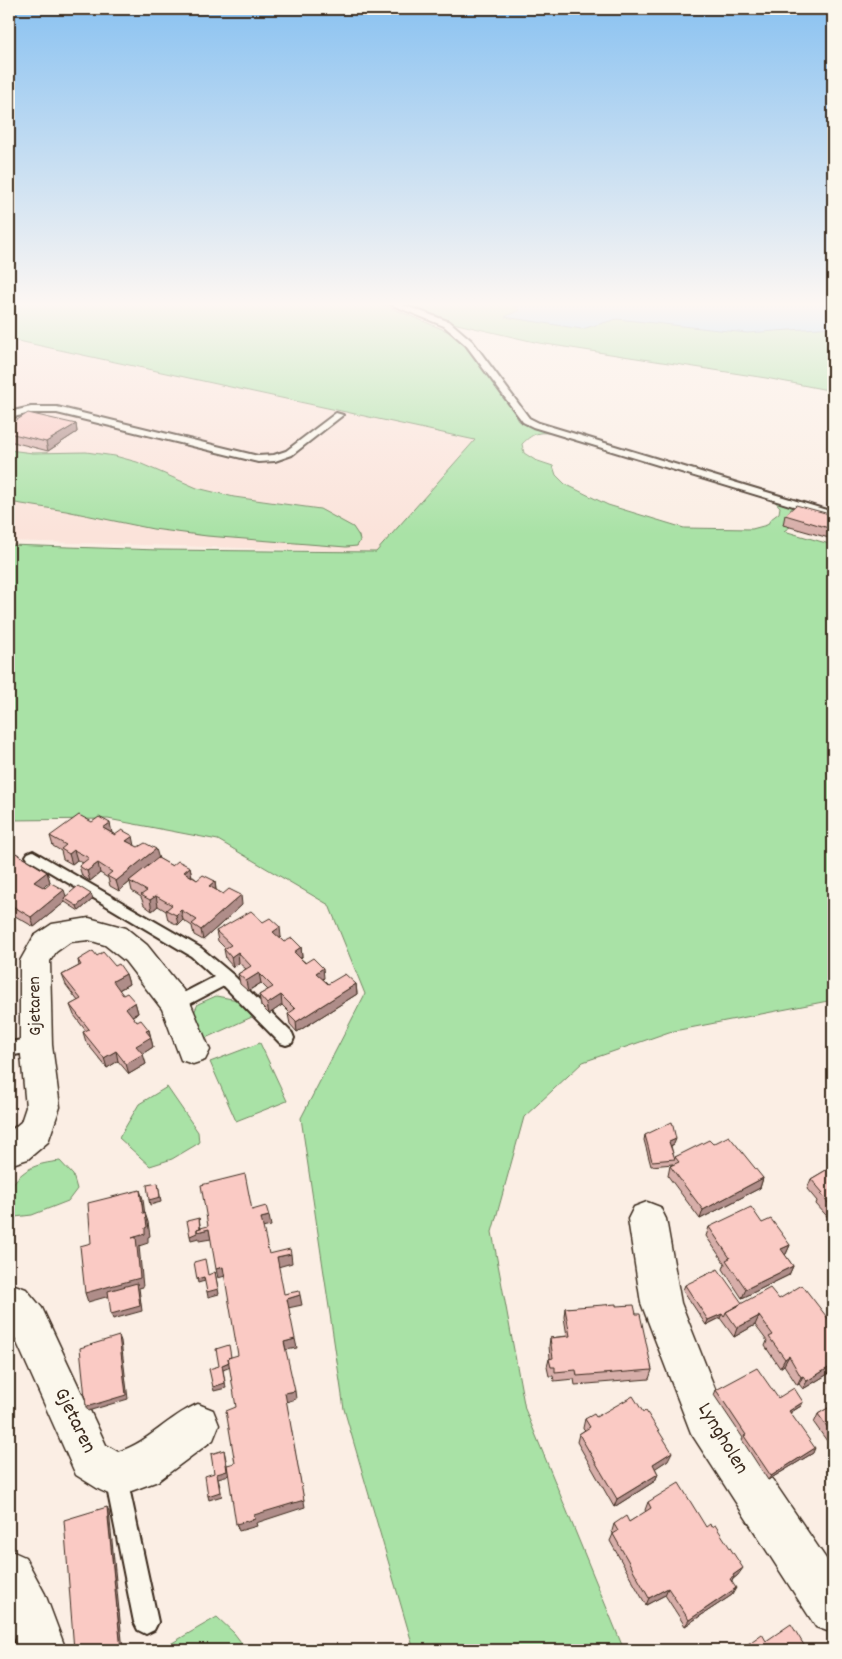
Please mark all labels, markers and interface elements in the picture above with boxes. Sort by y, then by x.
street label: Gjetaren [23,976,49,1036]
street label: Gjetaren [45,1383,103,1459]
street label: Lyngholen [689,1397,755,1481]

